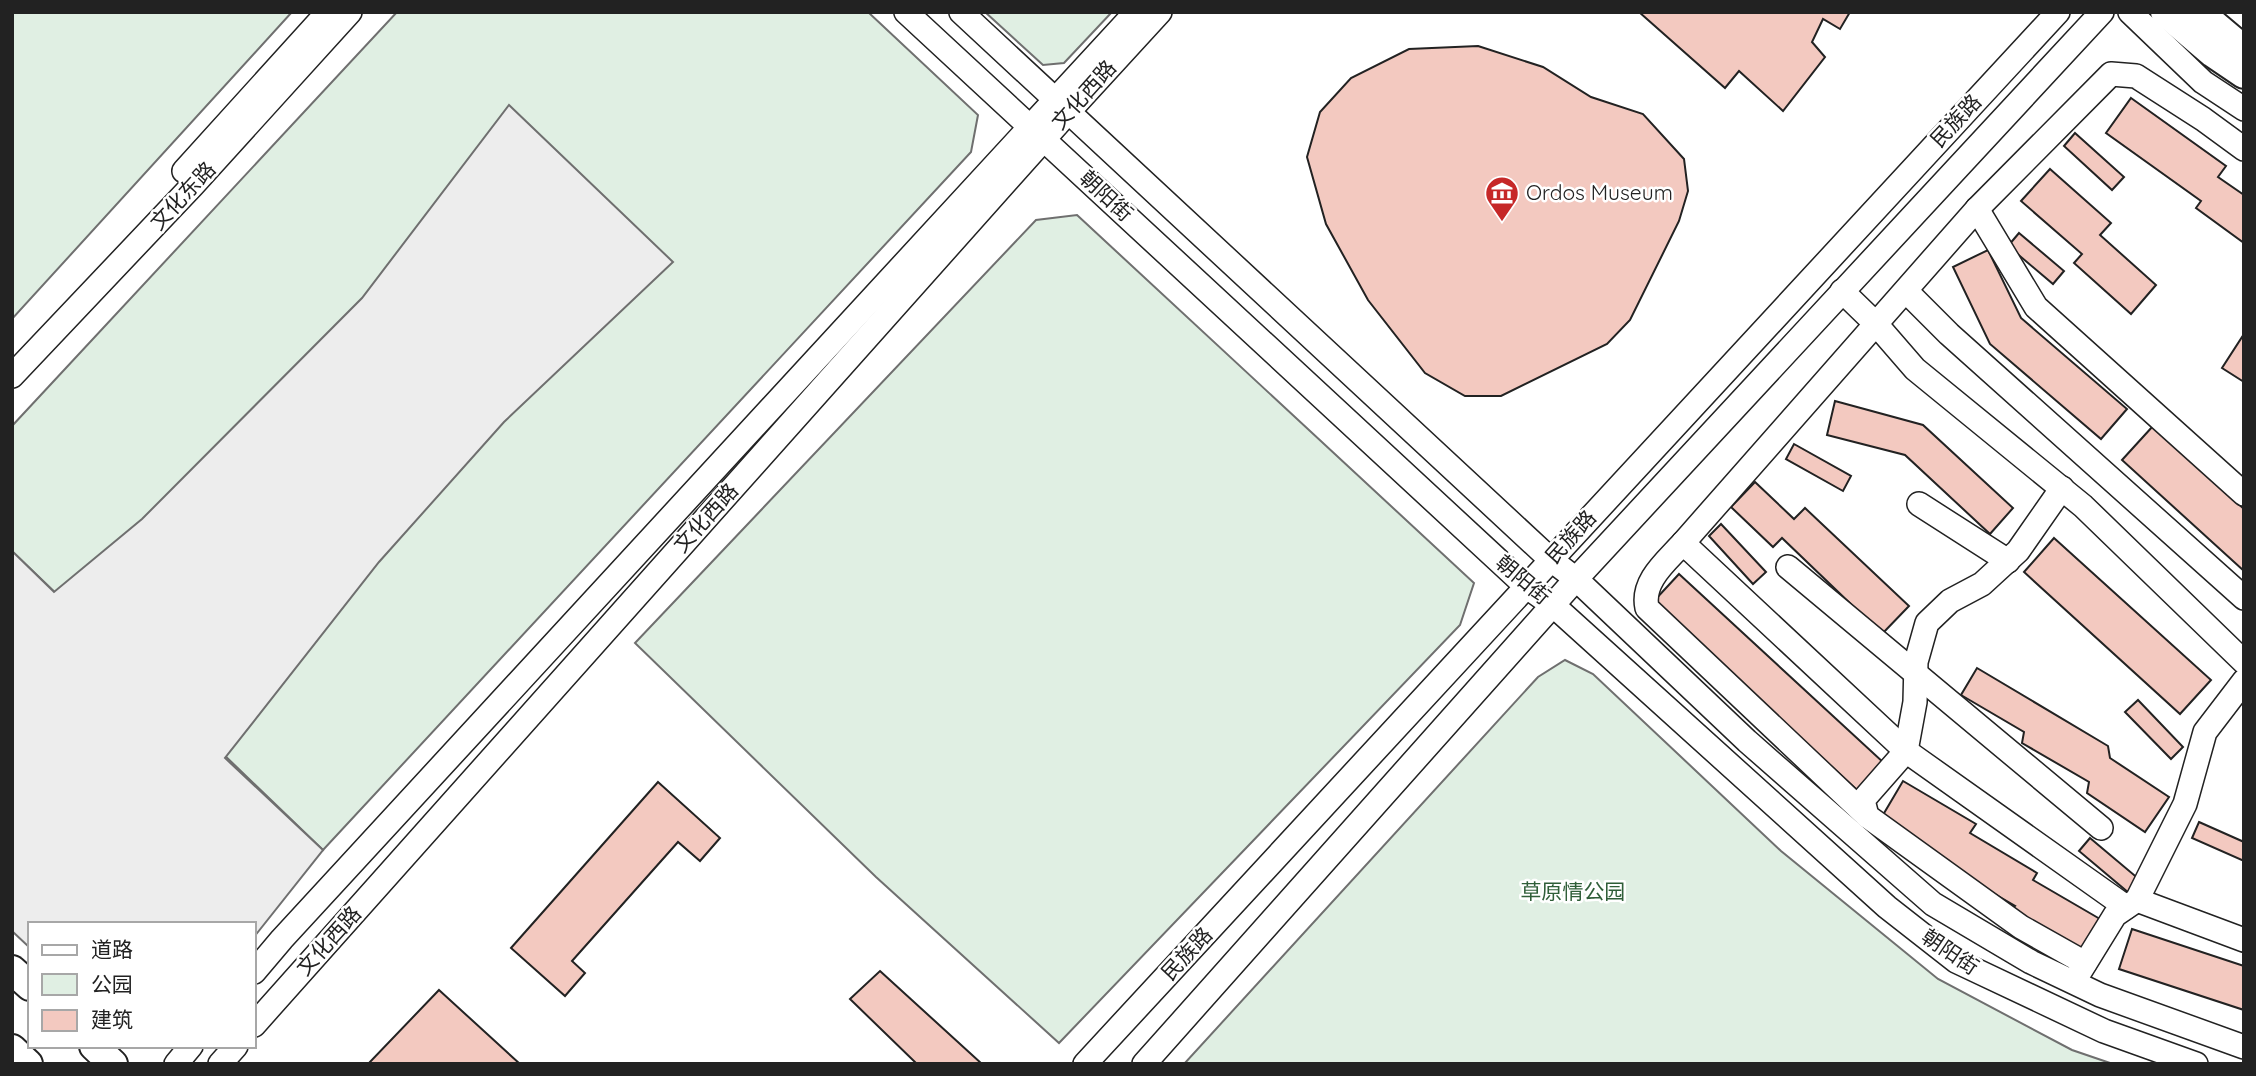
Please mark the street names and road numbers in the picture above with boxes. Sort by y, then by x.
street label: 文化西路 [1045,54,1121,134]
street label: 民族路 [1924,88,1986,152]
street label: 文化东路 [144,156,220,235]
street label: 朝阳街 [1075,164,1139,226]
street label: 文化西路 [667,477,743,557]
street label: 民族路 [1540,504,1601,568]
street label: 朝阳街 [1491,549,1556,609]
street label: 文化西路 [290,900,366,980]
street label: 民族路 [1155,921,1217,985]
street label: 朝阳街 [1917,923,1984,980]

